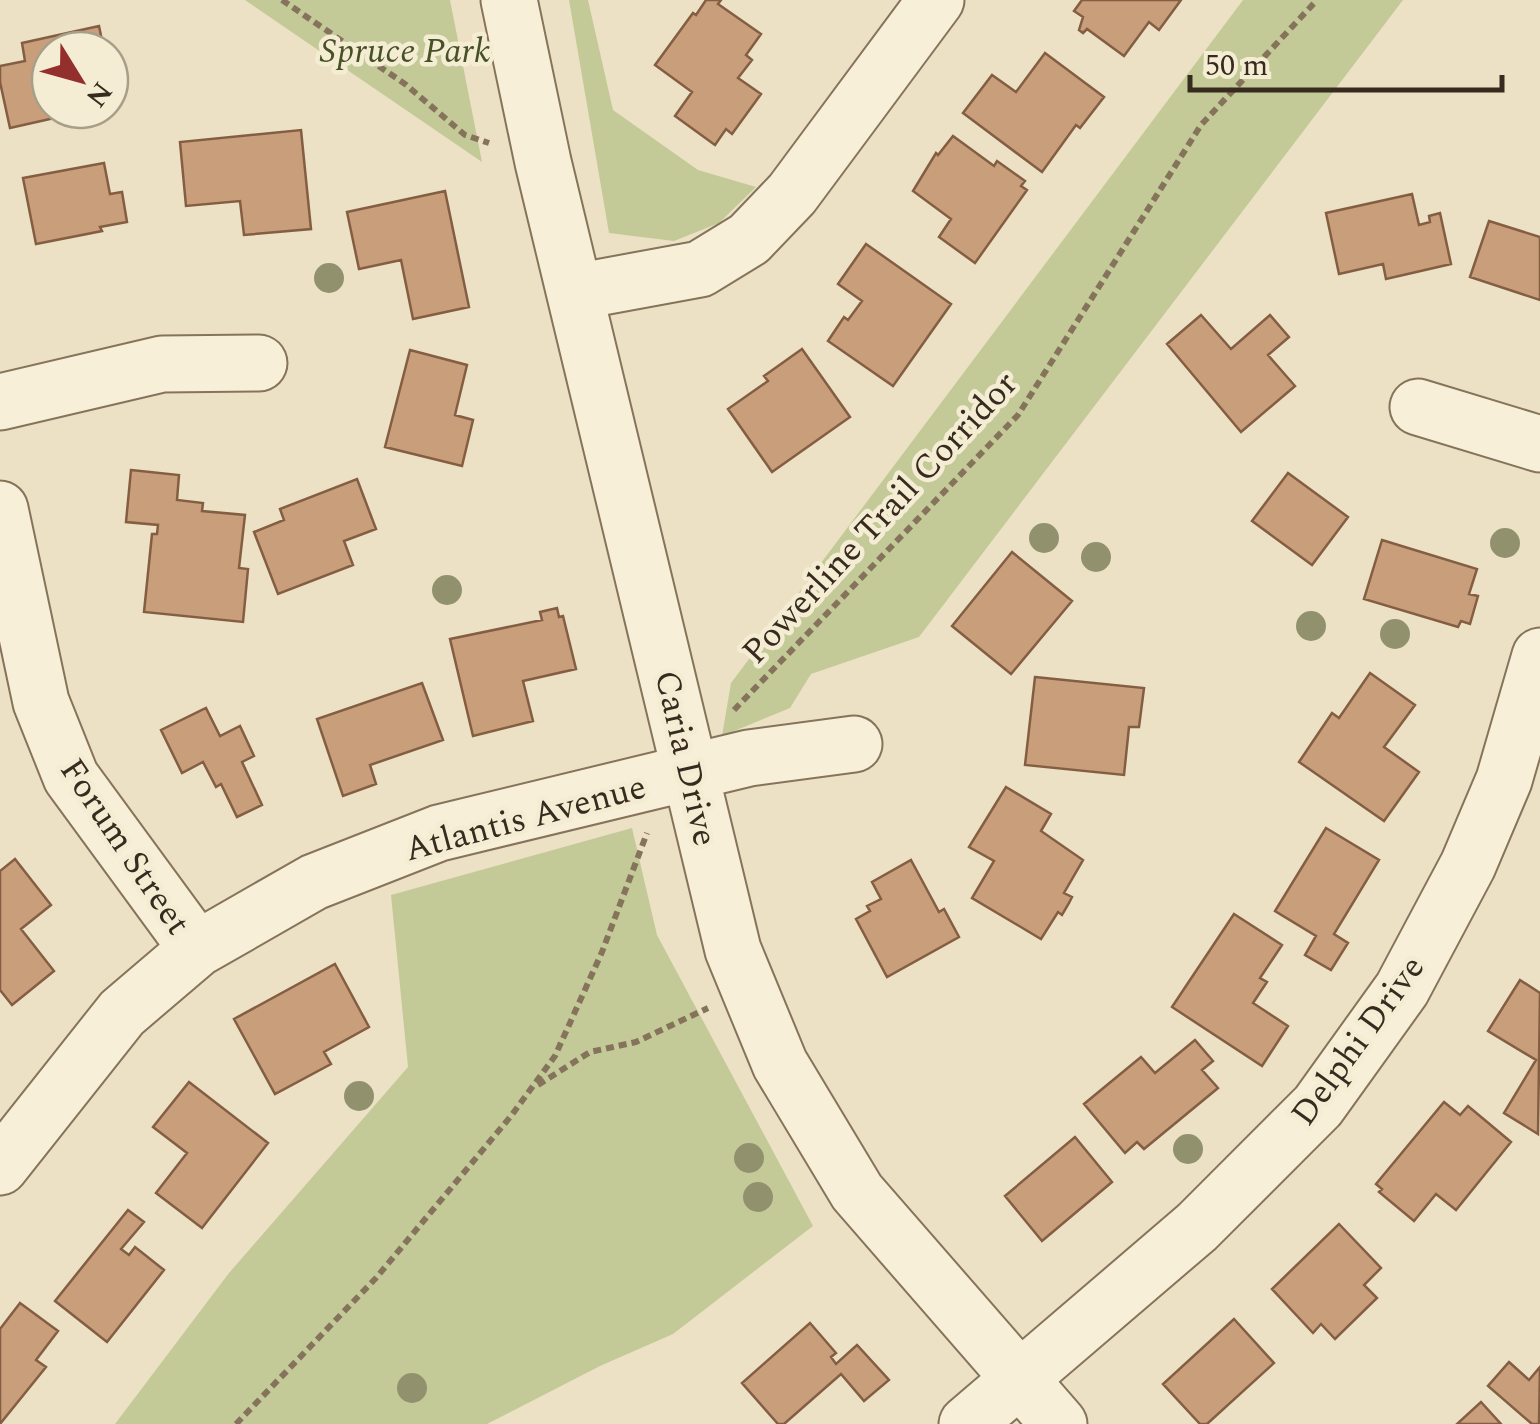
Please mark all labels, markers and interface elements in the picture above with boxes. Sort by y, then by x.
park label: Spruce Park [320,25,490,78]
north arrow [30,30,130,130]
scale bar [1190,30,1502,92]
text: 50 m [1205,43,1268,89]
text: N [75,72,123,116]
street label: Powerline Trail Corridor [730,359,1031,677]
street label: Caria Drive [640,665,731,851]
street label: Forum Street [46,748,204,946]
street label: Atlantis Avenue [399,761,652,876]
street label: Delphi Drive [1278,944,1438,1137]

